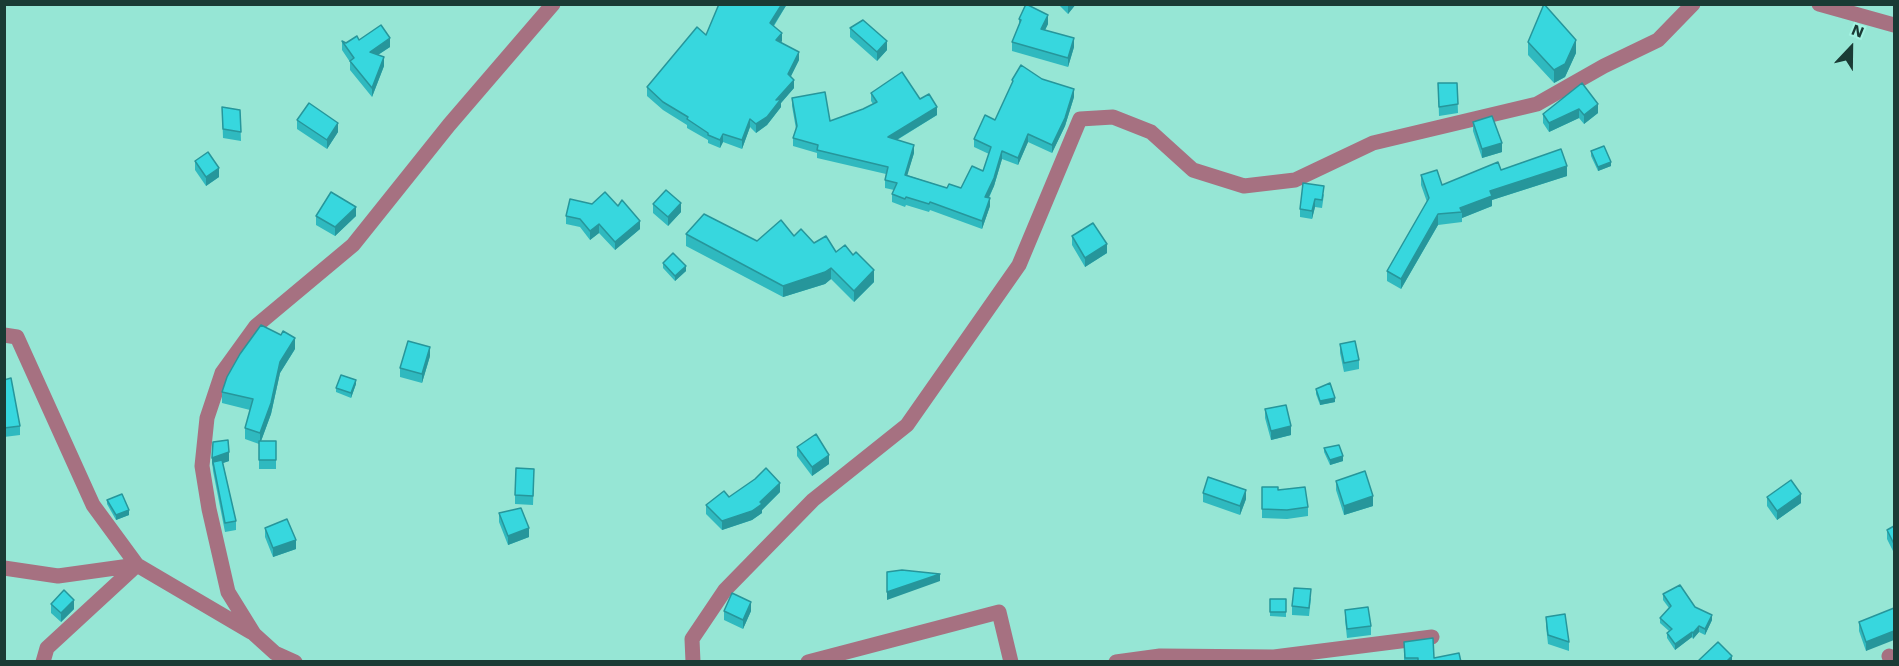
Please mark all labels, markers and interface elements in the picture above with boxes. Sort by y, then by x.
north arrow [1821,18,1881,78]
text: N [1849,20,1867,42]

